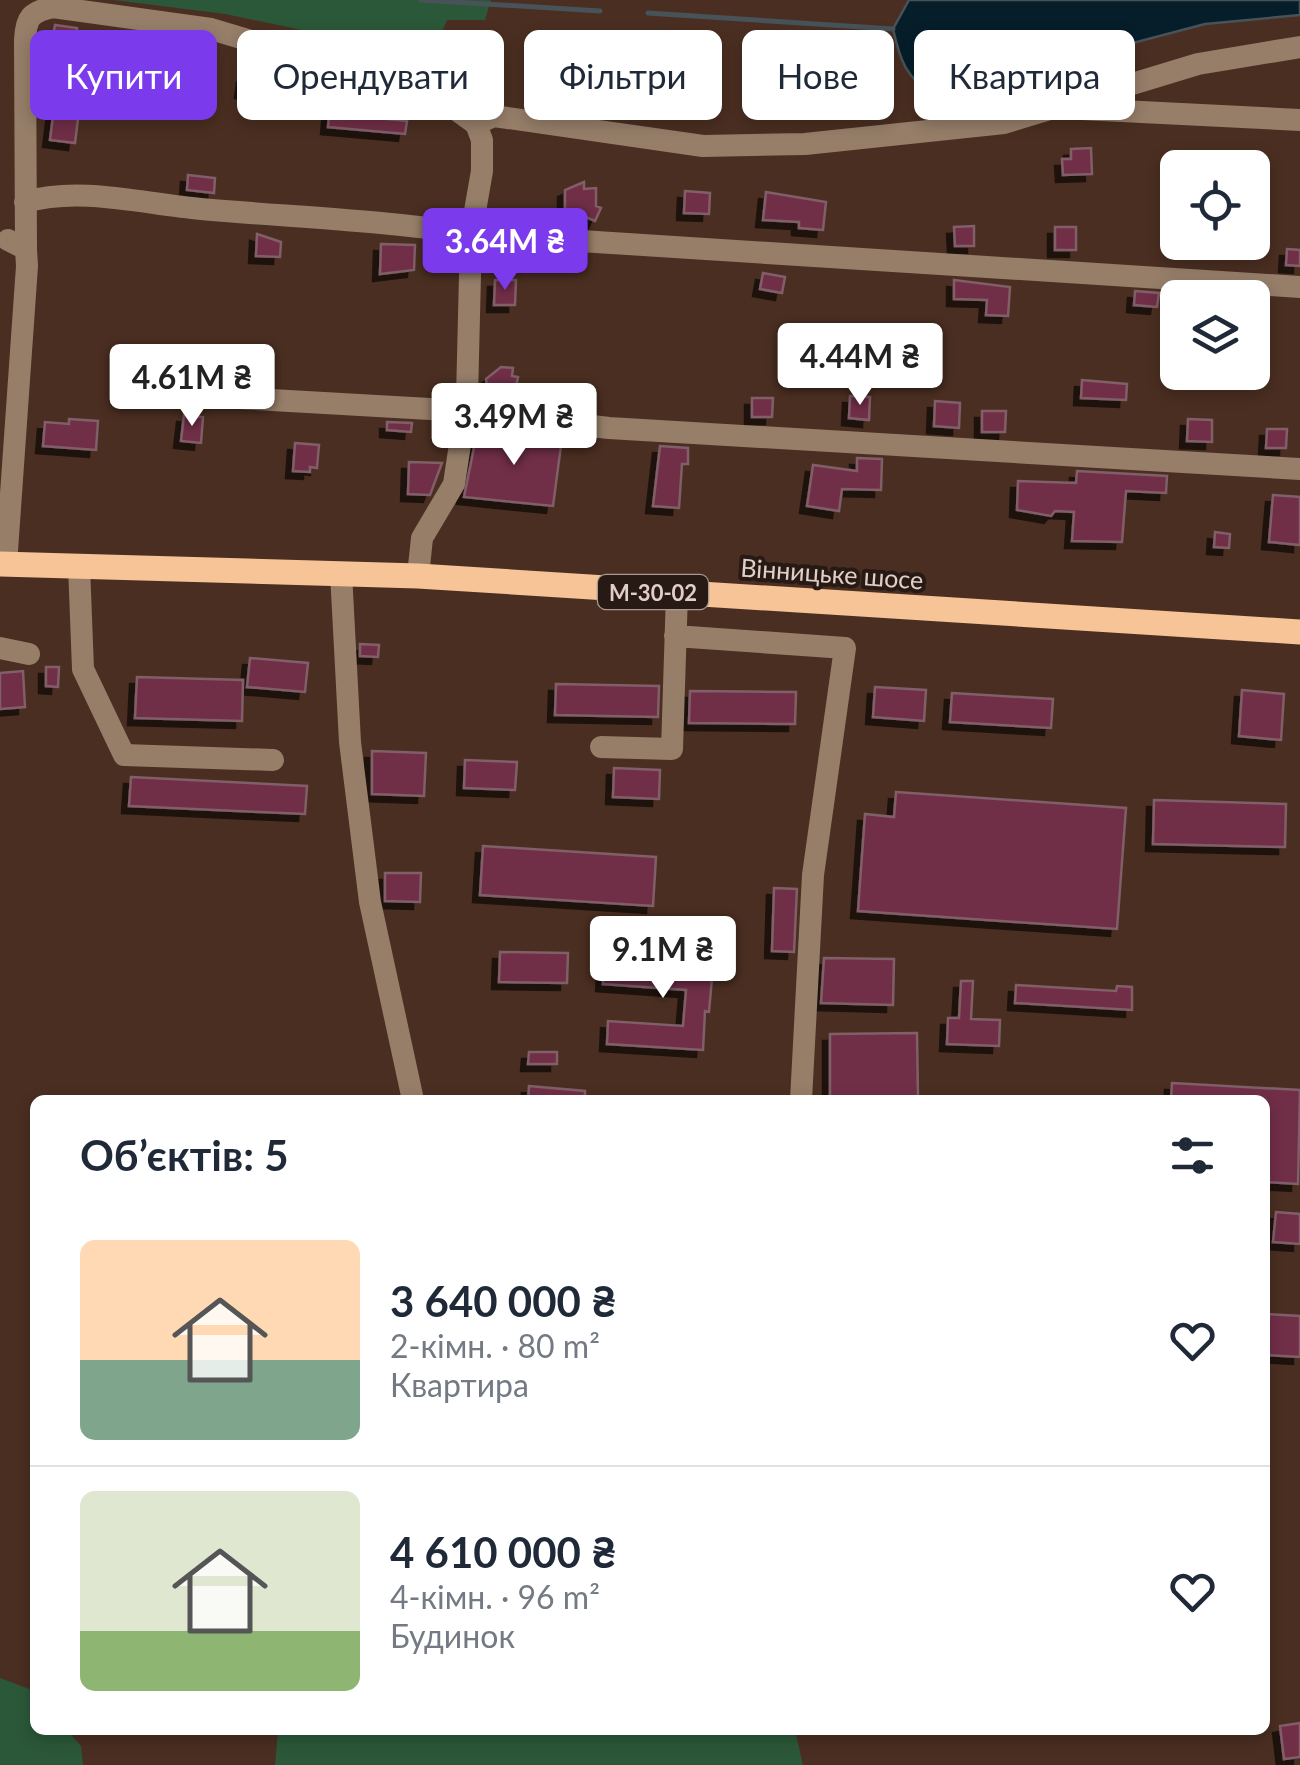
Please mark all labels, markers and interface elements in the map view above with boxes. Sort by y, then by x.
chip: Купити [30,30,217,120]
chip: Орендувати [237,30,504,120]
chip: Фільтри [524,30,722,120]
chip: Нове [742,30,894,120]
chip: Квартира [914,30,1135,120]
map controls [1160,150,1270,390]
button: locate [1160,150,1270,260]
pin: 3.64M ₴ [413,208,597,293]
text: 3.64M ₴ [445,221,565,260]
button: layers [1160,280,1270,390]
pin: 4.44M ₴ [768,323,952,408]
text: 4.44M ₴ [800,336,920,375]
pin: 4.61M ₴ [100,344,284,429]
text: 4.61M ₴ [132,357,252,396]
pin: 3.49M ₴ [422,383,606,468]
text: 3.49M ₴ [454,396,574,435]
street label: Вінницьке шосе [740,552,924,594]
road number: М-30-02 [598,575,708,609]
pin: 9.1M ₴ [582,916,744,1001]
text: 9.1M ₴ [612,929,714,968]
icon: filters [1165,1128,1220,1183]
text: Об’єктів: 5 [80,1130,289,1180]
text: 3 640 000 ₴ [390,1276,617,1326]
icon: home [160,1280,280,1400]
icon: heart [1165,1313,1220,1368]
text: 2-кімн. · 80 m² [390,1326,600,1365]
text: Квартира [390,1365,529,1404]
text: 4 610 000 ₴ [390,1527,617,1577]
icon: home [160,1531,280,1651]
icon: heart [1165,1564,1220,1619]
text: 4-кімн. · 96 m² [390,1577,600,1616]
text: Будинок [390,1616,515,1655]

